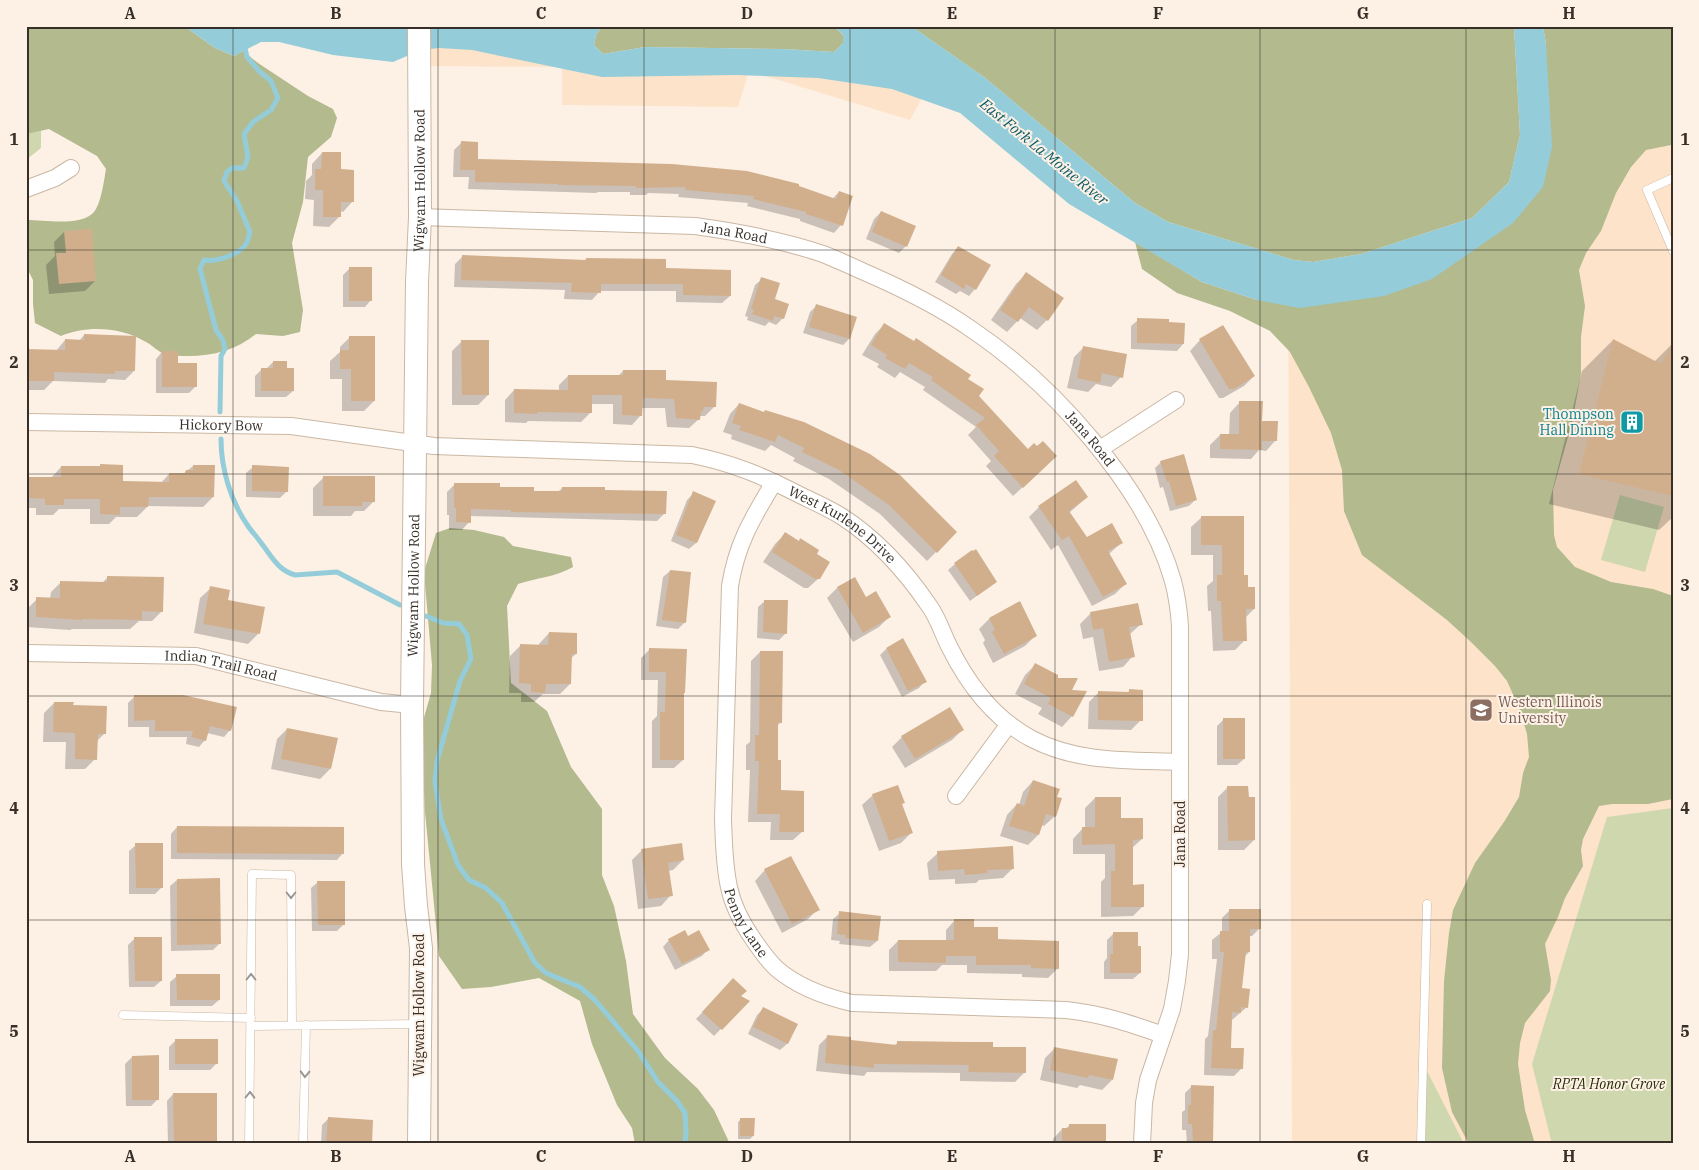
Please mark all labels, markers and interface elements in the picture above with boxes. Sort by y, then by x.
text: A [124,3,136,23]
text: B [330,3,342,23]
text: C [536,3,546,23]
text: D [741,3,753,23]
text: E [947,3,957,23]
text: F [1153,3,1163,23]
text: G [1357,3,1369,23]
text: H [1563,3,1576,23]
water label: East Fork La Moine River [976,93,1113,209]
street label: Wigwam Hollow Road [409,108,429,252]
text: 1 [9,129,19,149]
text: 1 [1680,129,1690,149]
street label: Jana Road [700,218,770,248]
text: 2 [9,352,19,372]
text: 2 [1680,352,1690,372]
place label: Thompson Hall Dining [1539,405,1614,439]
street label: Jana Road [1062,407,1119,470]
building icon: Thompson Hall Dining [1619,409,1645,435]
street label: Hickory Bow [179,415,263,435]
street label: West Kurlene Drive [786,482,900,567]
street label: Wigwam Hollow Road [404,513,423,657]
text: 3 [9,575,19,595]
text: 3 [1680,575,1690,595]
street label: Indian Trail Road [164,646,279,685]
place label: Western Illinois University [1498,693,1602,727]
school or university icon: Western Illinois University [1468,697,1494,723]
text: 4 [9,798,19,818]
text: 4 [1680,798,1690,818]
street label: Jana Road [1171,800,1189,868]
street label: Penny Lane [720,886,772,961]
one-way arrow [286,892,296,899]
street label: Wigwam Hollow Road [410,933,428,1077]
one-way arrow [246,973,256,980]
text: 5 [9,1021,19,1041]
text: 5 [1680,1021,1690,1041]
one-way arrow [299,1070,310,1078]
park label: RPTA Honor Grove [1552,1075,1666,1093]
one-way arrow [245,1091,255,1098]
text: A [124,1146,136,1166]
text: B [330,1146,342,1166]
text: C [536,1146,546,1166]
text: D [741,1146,753,1166]
text: E [947,1146,957,1166]
text: F [1153,1146,1163,1166]
text: G [1357,1146,1369,1166]
text: H [1563,1146,1576,1166]

